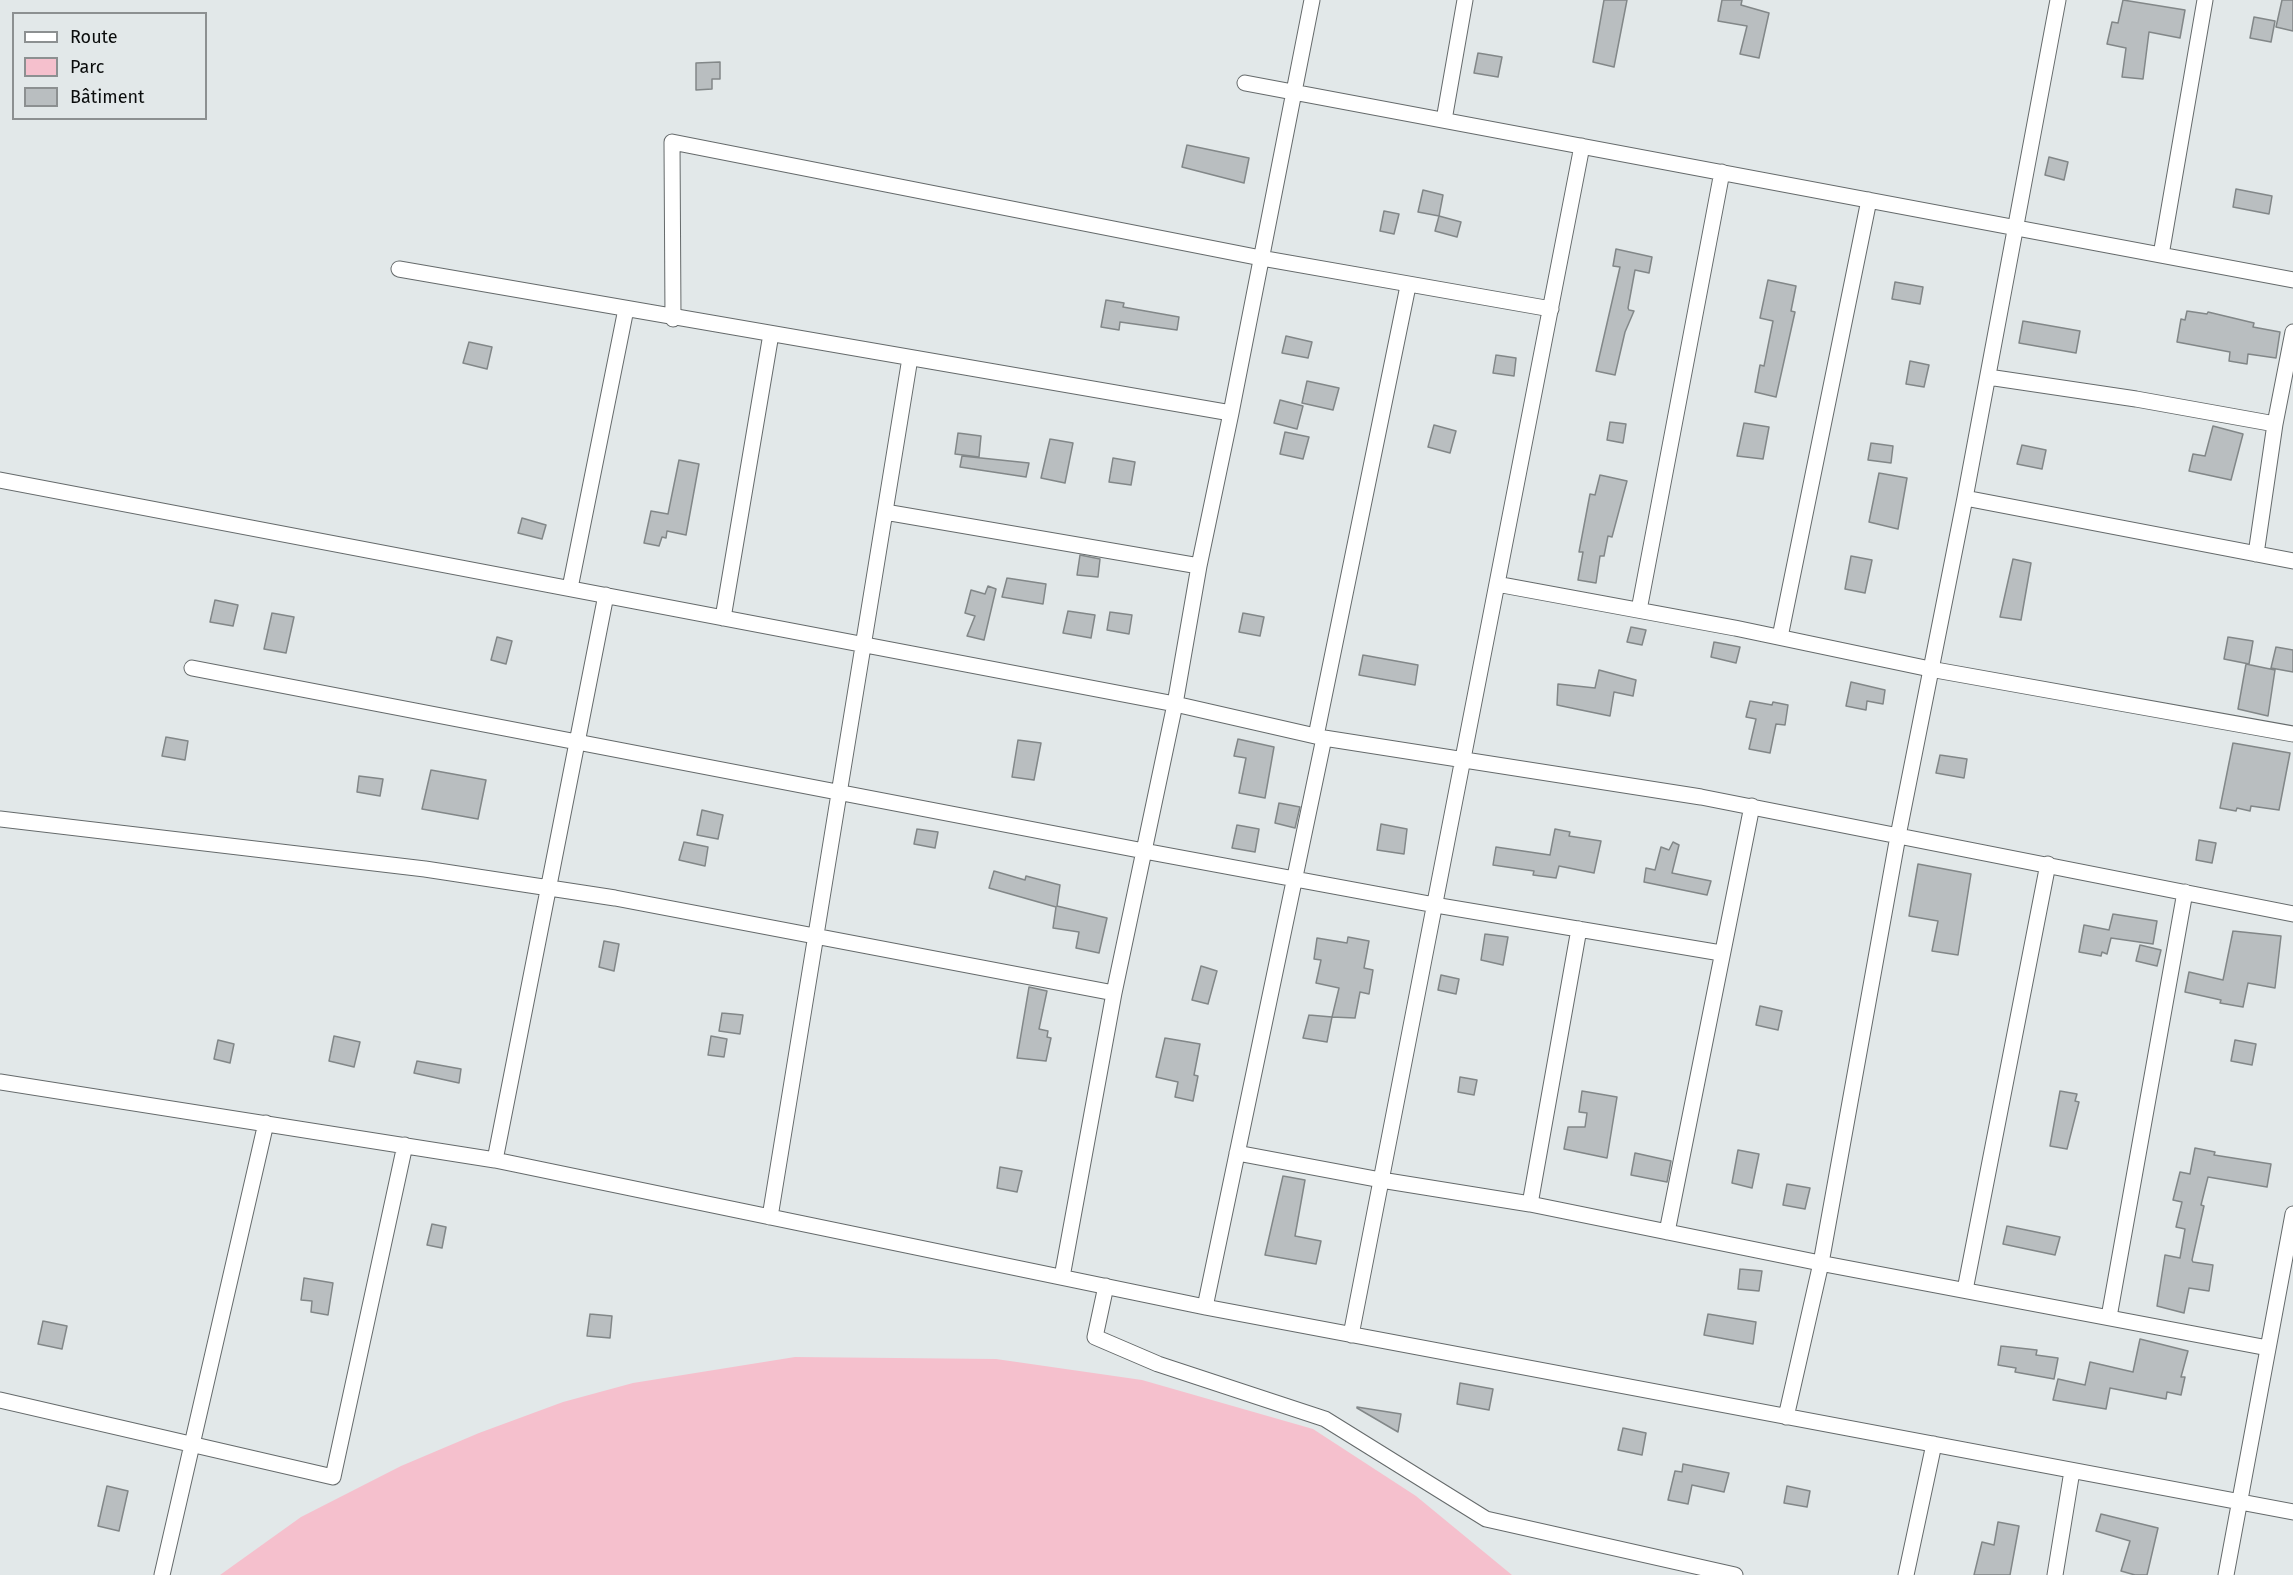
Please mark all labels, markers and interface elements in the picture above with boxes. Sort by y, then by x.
legend [12,12,207,120]
text: Route [70,26,118,48]
text: Parc [70,56,104,78]
text: Bâtiment [70,86,145,108]

